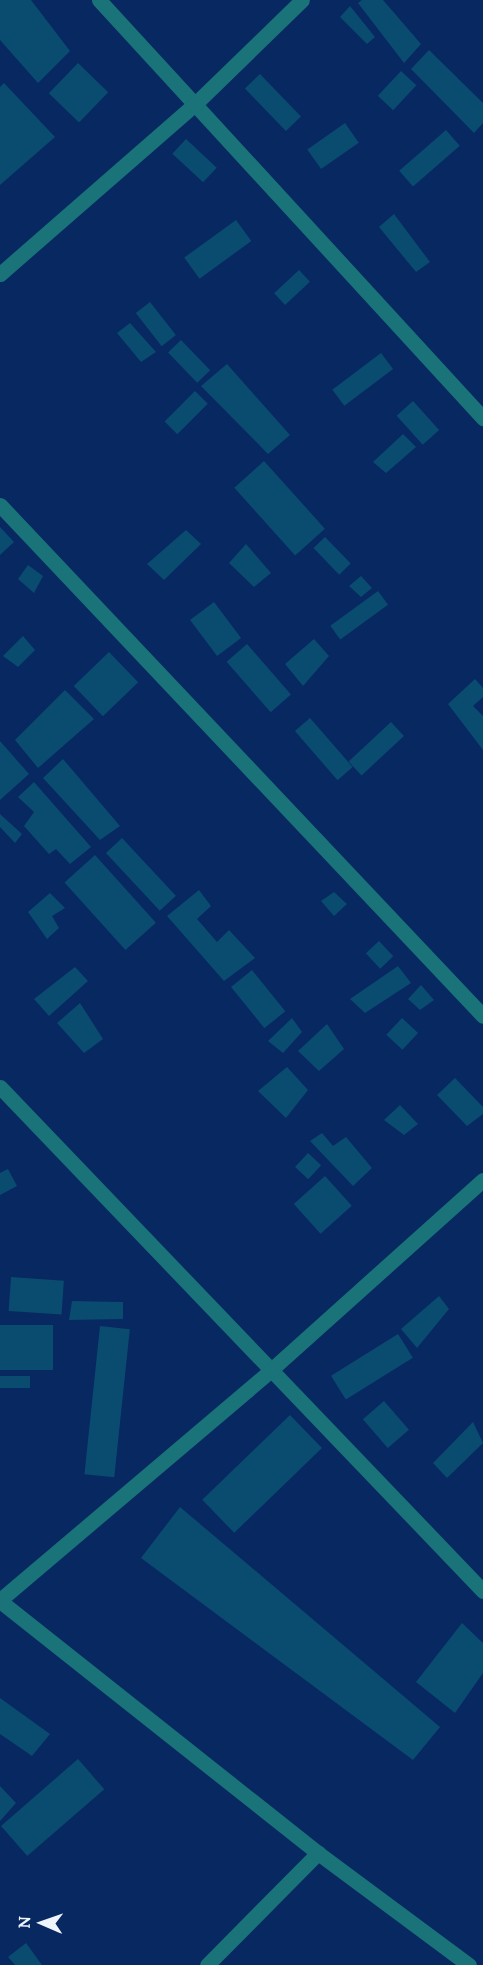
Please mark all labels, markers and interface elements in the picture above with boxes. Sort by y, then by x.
north arrow [12,1893,72,1953]
text: N [14,1916,34,1929]

